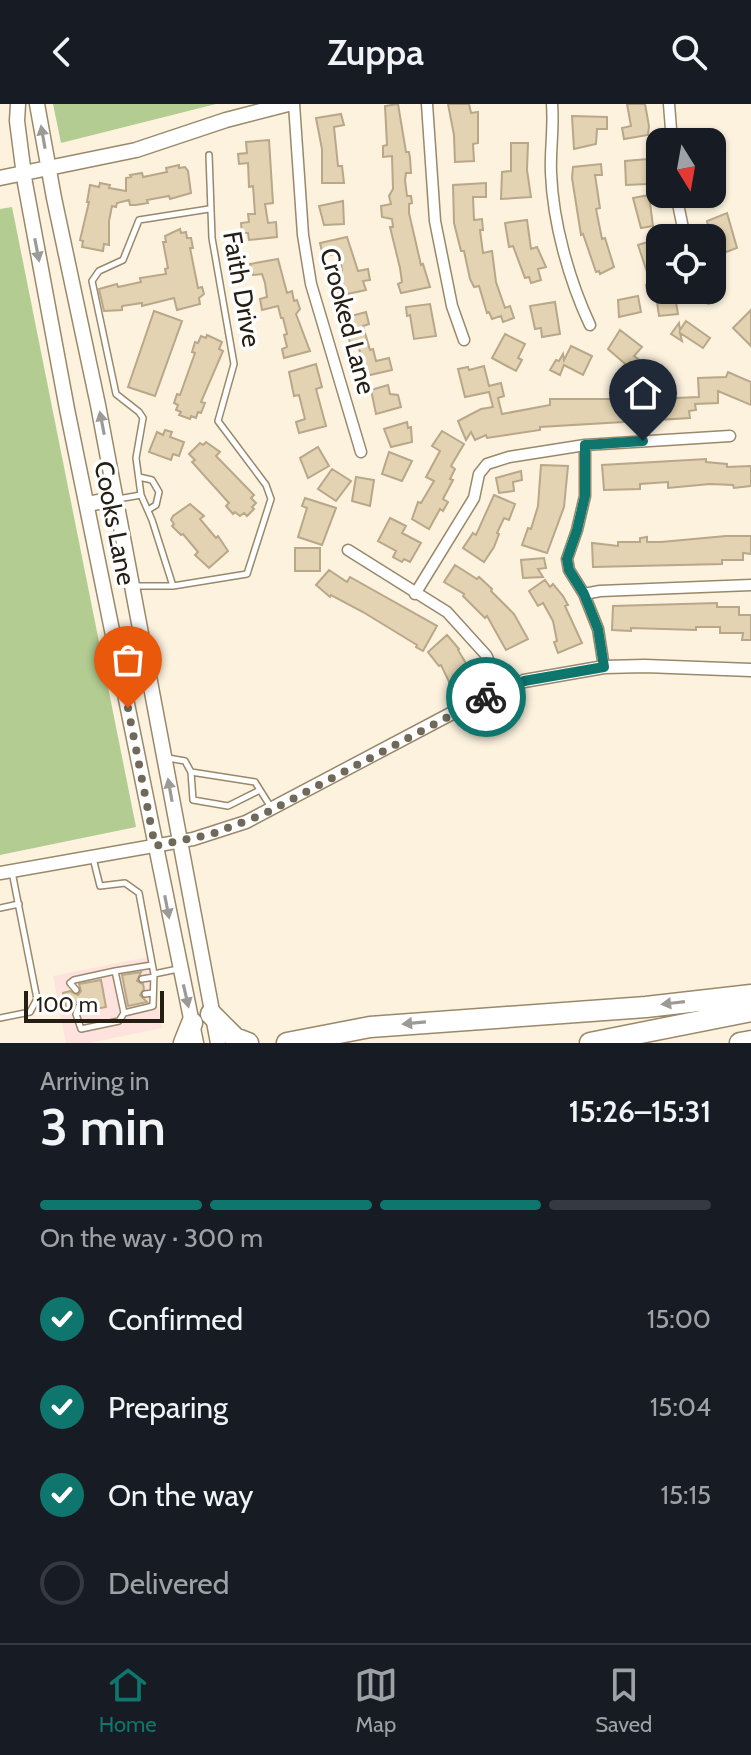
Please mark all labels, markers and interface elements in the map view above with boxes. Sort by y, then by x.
icon: back [40,30,84,74]
text: Zuppa [327,30,424,74]
icon: search [667,30,711,74]
one-way arrow [36,124,48,149]
north arrow [646,128,726,208]
map controls [646,128,726,304]
button: locate [646,224,726,304]
street label: Faith Drive [216,229,268,349]
one-way arrow [32,238,44,263]
street label: Crooked Lane [313,244,383,398]
pin [609,359,677,441]
icon: home [621,371,665,415]
one-way arrow [95,410,107,435]
street label: Cooks Lane [87,458,143,588]
pin [94,626,162,708]
icon: bag [106,638,150,682]
courier [446,657,526,737]
icon: bike [464,675,508,719]
one-way arrow [163,777,175,802]
one-way arrow [162,895,174,920]
one-way arrow [180,984,192,1009]
scale bar [24,987,164,1023]
text: 100 m [36,991,98,1018]
one-way arrow [661,996,686,1009]
one-way arrow [401,1017,426,1030]
text: Arriving in [40,1065,150,1097]
text: 15:26–15:31 [569,1093,711,1130]
text: 3 min [40,1095,166,1158]
text: On the way · 300 m [40,1222,263,1254]
icon: check [40,1297,84,1341]
text: Confirmed [108,1301,243,1338]
text: 15:00 [647,1303,711,1335]
icon: check [40,1385,84,1429]
text: Preparing [108,1389,228,1426]
text: 15:04 [650,1391,711,1423]
icon: check [40,1473,84,1517]
text: On the way [108,1477,253,1514]
text: 15:15 [661,1479,711,1511]
text: Delivered [108,1565,229,1602]
tab: Home [99,1663,157,1738]
tab: Map [354,1663,398,1738]
tab: Saved [595,1663,652,1738]

